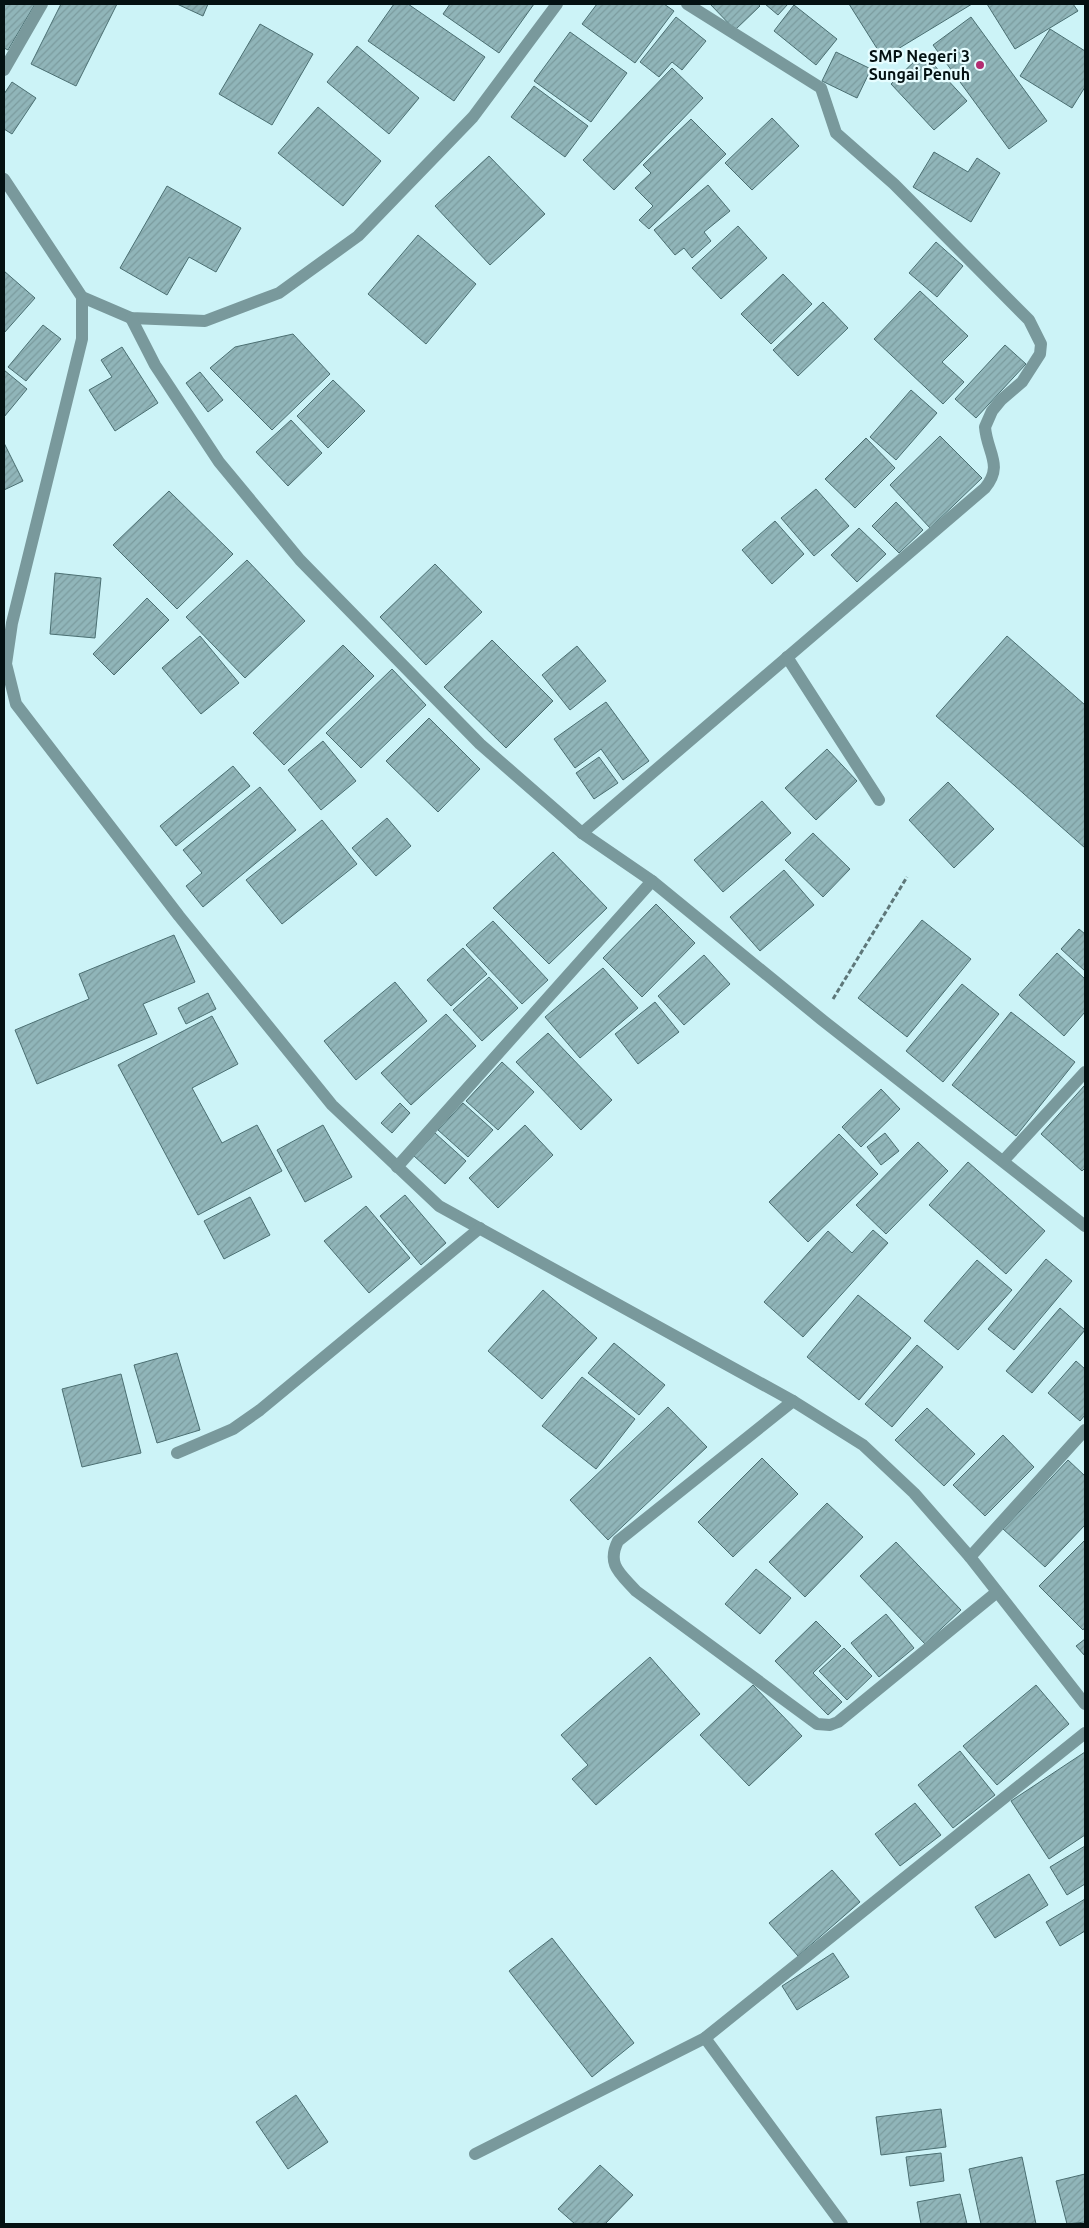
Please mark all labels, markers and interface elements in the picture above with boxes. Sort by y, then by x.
place label: SMP Negeri 3 Sungai Penuh [869,47,970,83]
marker: SMP Negeri 3 Sungai Penuh [974,59,986,71]

